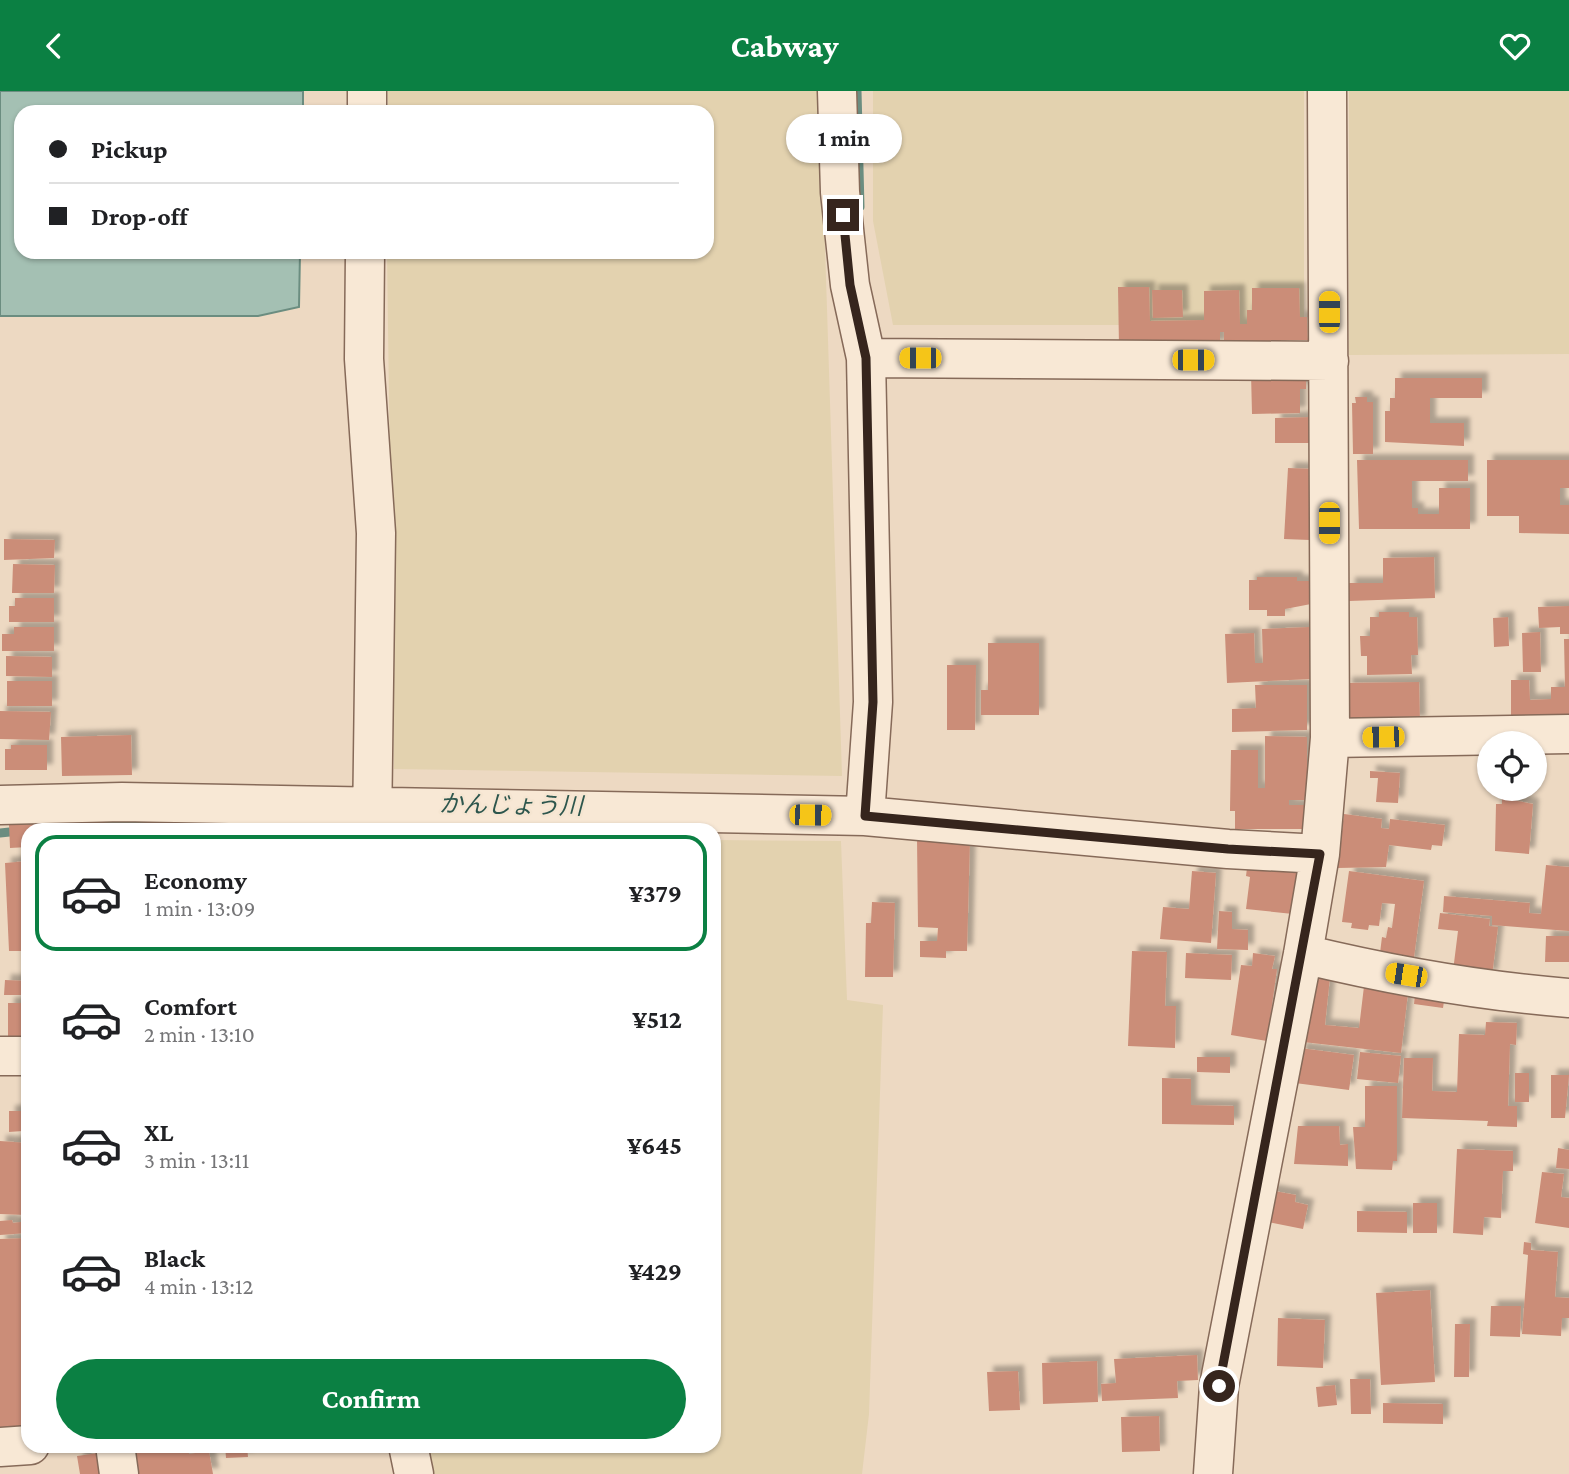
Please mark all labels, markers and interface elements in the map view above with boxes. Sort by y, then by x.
icon: back [35,27,73,65]
icon: heart [1496,27,1534,65]
text: Cabway [730,28,839,64]
callout: 1 min [785,114,901,163]
text: 1 min [818,125,870,151]
text: Pickup [91,135,168,164]
route end [827,199,859,231]
text: Drop-off [91,202,188,231]
car [1319,291,1340,333]
car [900,348,942,369]
car [1173,350,1215,371]
car [1319,502,1340,544]
car [1362,726,1405,748]
map controls [1477,731,1547,801]
button: locate [1477,731,1547,801]
water label: かんじょう川 [439,790,586,819]
car [789,804,832,826]
icon: car [60,862,123,925]
text: Economy [144,866,247,895]
text: ¥379 [629,879,682,908]
text: 1 min · 13:09 [144,895,255,921]
car [1384,961,1429,989]
icon: car [60,988,123,1051]
text: Comfort [144,992,237,1021]
text: ¥512 [632,1005,682,1034]
text: 2 min · 13:10 [144,1021,255,1047]
icon: car [60,1114,123,1177]
text: XL [144,1118,173,1147]
text: ¥645 [627,1131,682,1160]
text: 3 min · 13:11 [144,1147,249,1173]
icon: car [60,1240,123,1303]
text: Black [144,1244,205,1273]
text: ¥429 [628,1257,682,1286]
text: 4 min · 13:12 [144,1273,253,1299]
button: Confirm [56,1359,686,1439]
route start [1203,1370,1235,1402]

